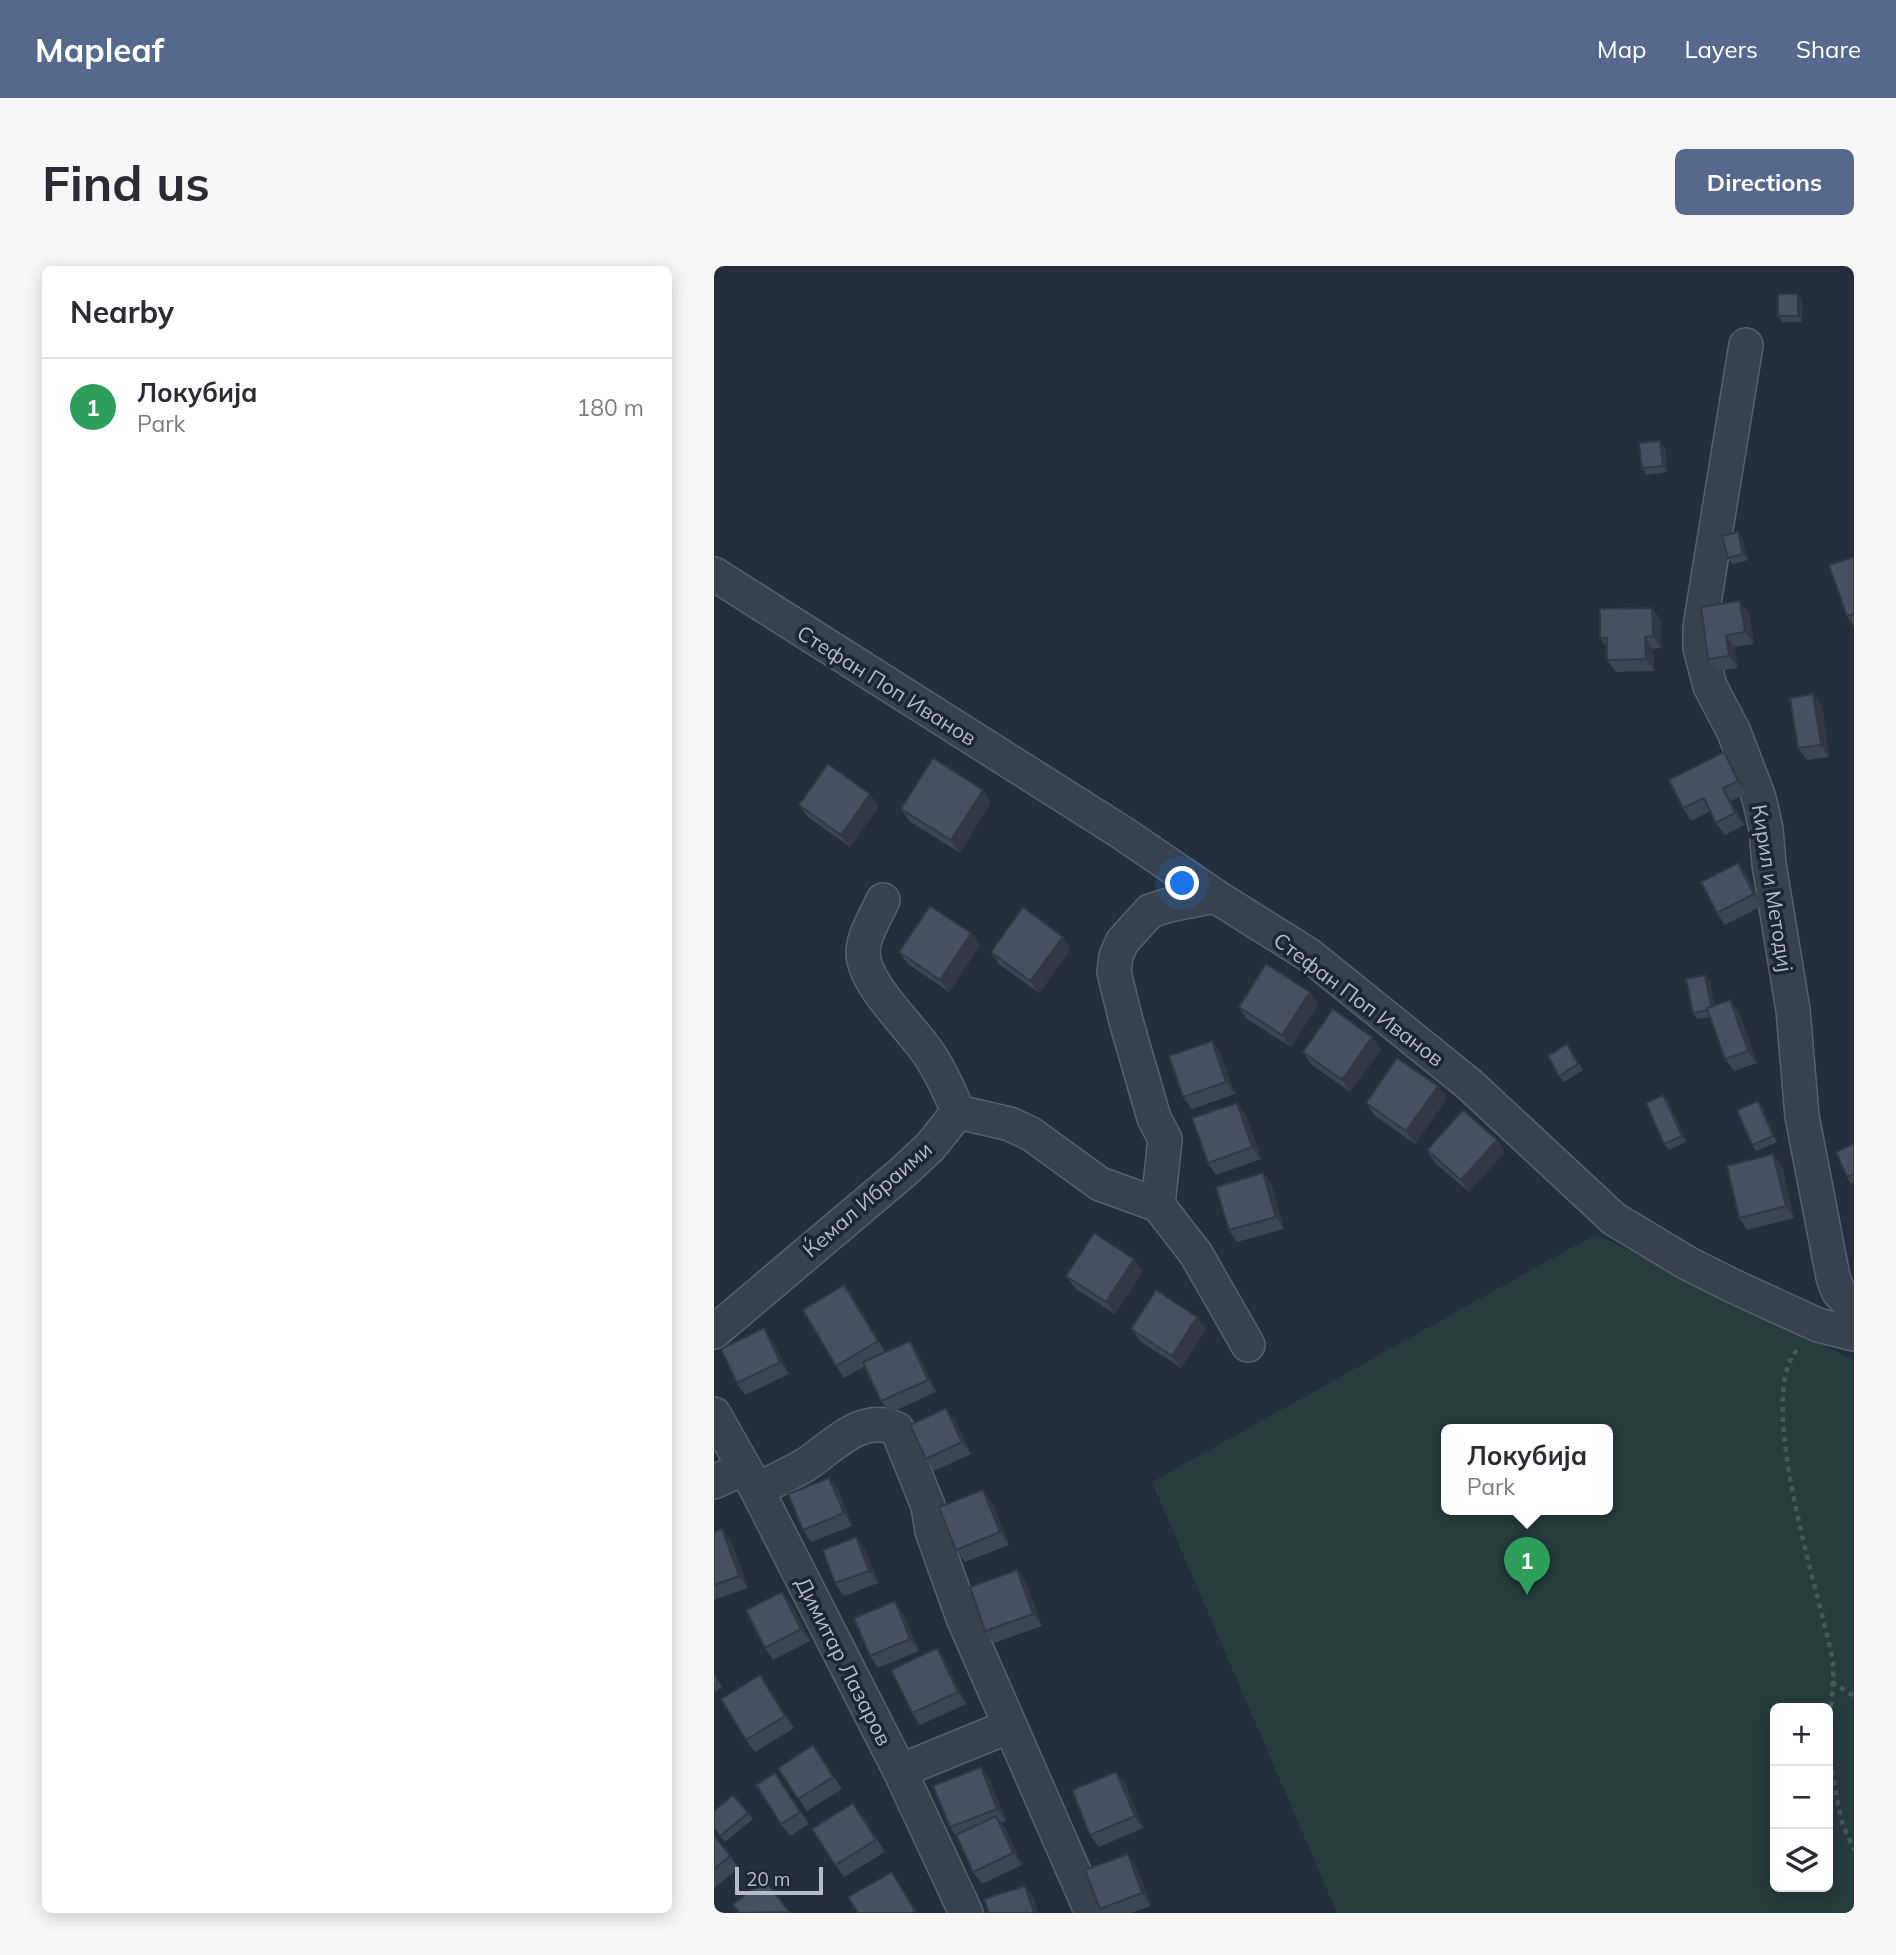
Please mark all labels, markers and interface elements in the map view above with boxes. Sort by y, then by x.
text: Mapleaf [35,29,164,70]
text: Map [1597,34,1646,64]
text: Layers [1684,34,1758,64]
text: Share [1796,34,1861,64]
button: Directions [1675,149,1854,215]
text: Find us [42,152,210,213]
text: Nearby [70,293,174,331]
text: Локубија [137,376,258,409]
text: 1 [86,393,100,422]
text: 180 m [576,393,644,422]
text: Park [137,409,185,438]
street label: Стефан Поп Иванов [793,619,981,751]
street label: Кирил и Методиј [1747,802,1799,974]
your location [1165,866,1199,900]
street label: Стефан Поп Иванов [1269,926,1449,1072]
street label: Ќемал Ибраими [797,1136,937,1262]
popup [1441,1424,1613,1515]
text: Локубија [1467,1439,1587,1472]
text: Park [1467,1472,1515,1501]
pin: 1 [1504,1537,1550,1595]
street label: Димитар Лазаров [790,1572,898,1750]
map controls [1770,1703,1833,1892]
button: + [1770,1703,1833,1766]
button: − [1770,1766,1833,1829]
button: layers [1770,1829,1833,1892]
scale bar [735,1864,822,1896]
text: 20 m [746,1867,790,1891]

